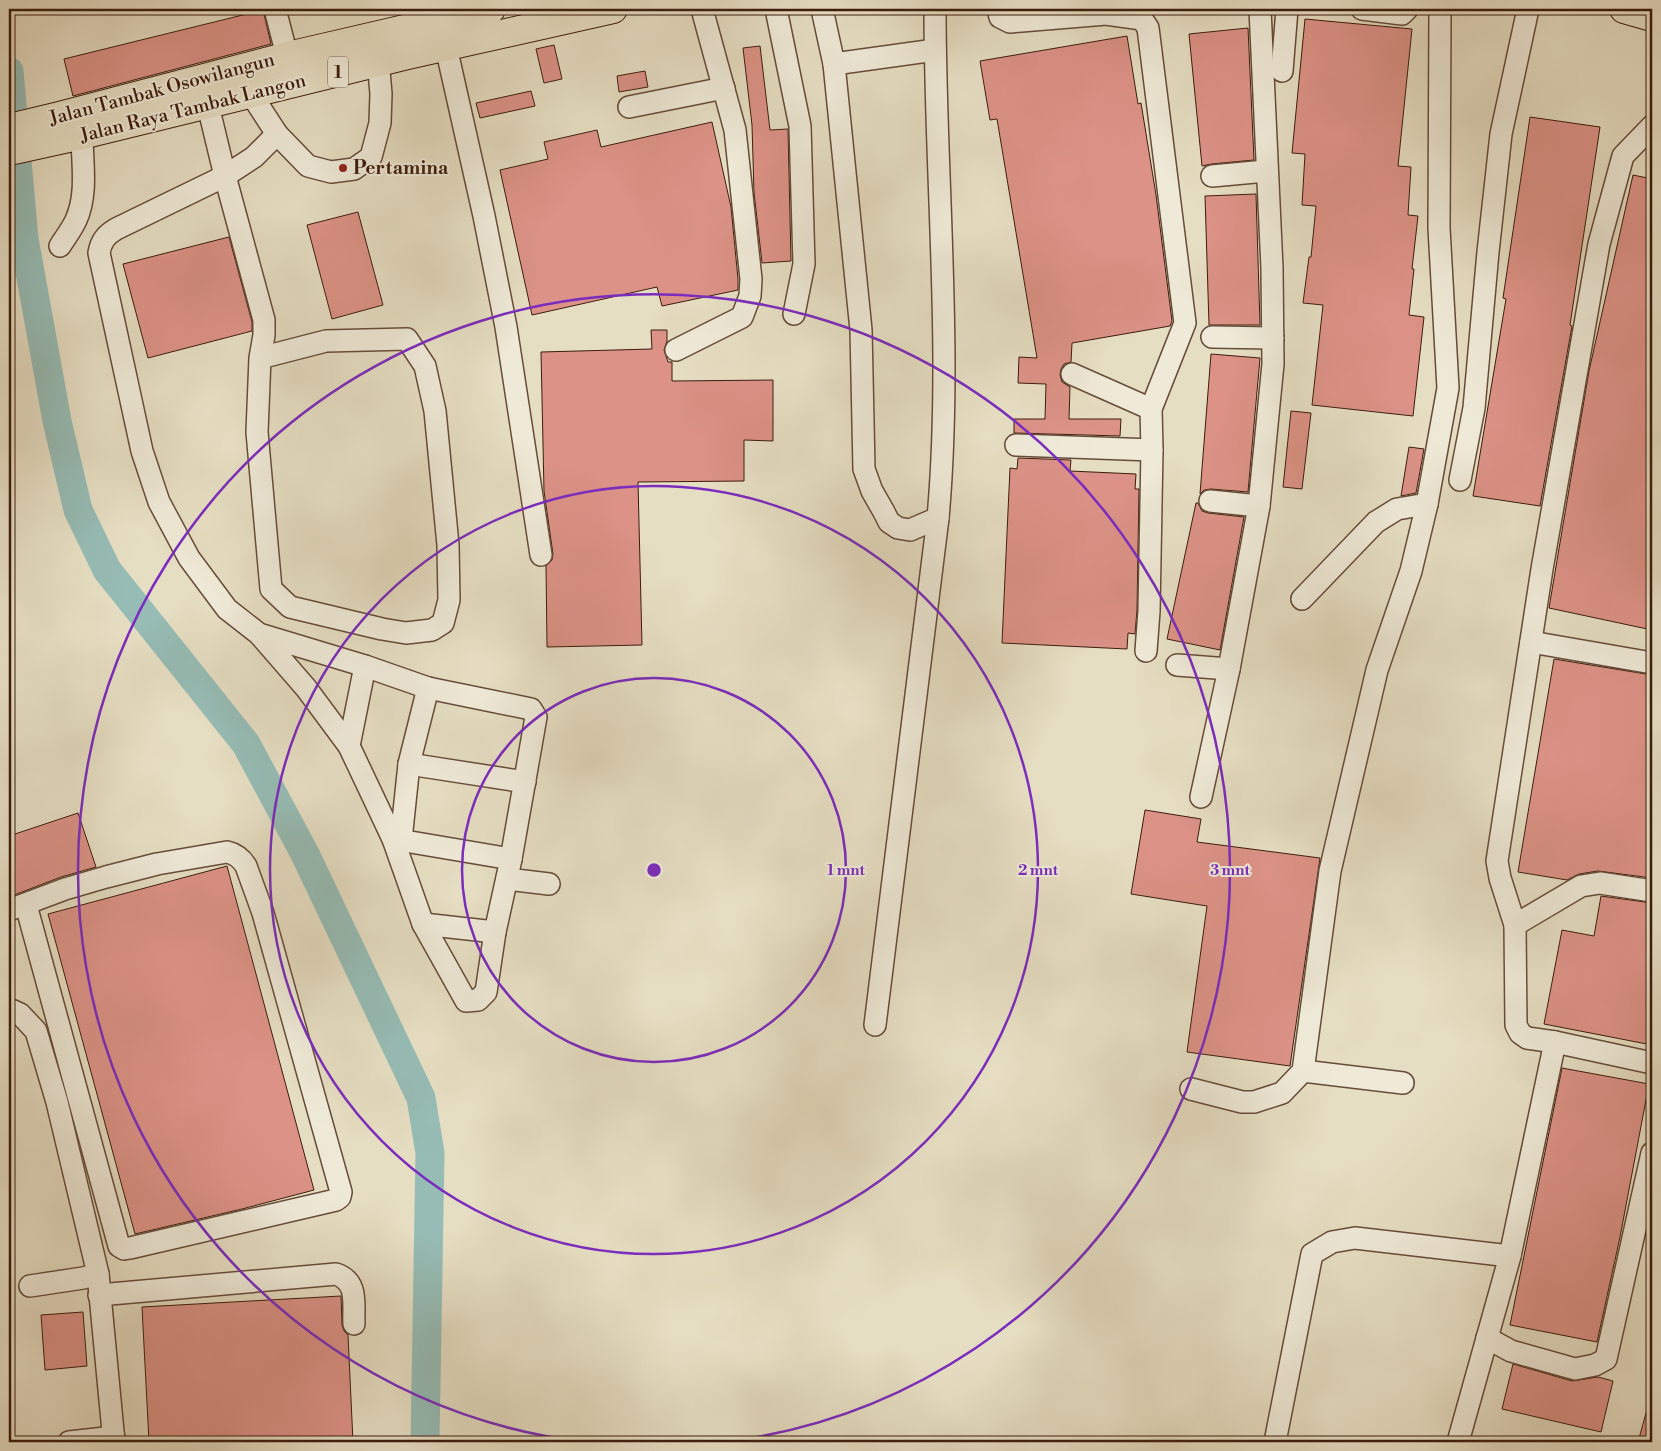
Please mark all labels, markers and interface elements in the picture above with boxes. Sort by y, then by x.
street label: Jalan Tambak Osowilangun [46,47,277,131]
road number: 1 [328,56,348,88]
street label: Jalan Raya Tambak Langon [77,68,308,148]
place label: Pertamina [353,156,449,180]
marker: Pertamina [337,162,349,174]
centre of rings [645,861,663,879]
text: 1 mnt [827,861,866,880]
text: 2 mnt [1018,861,1059,880]
text: 3 mnt [1210,861,1250,880]

